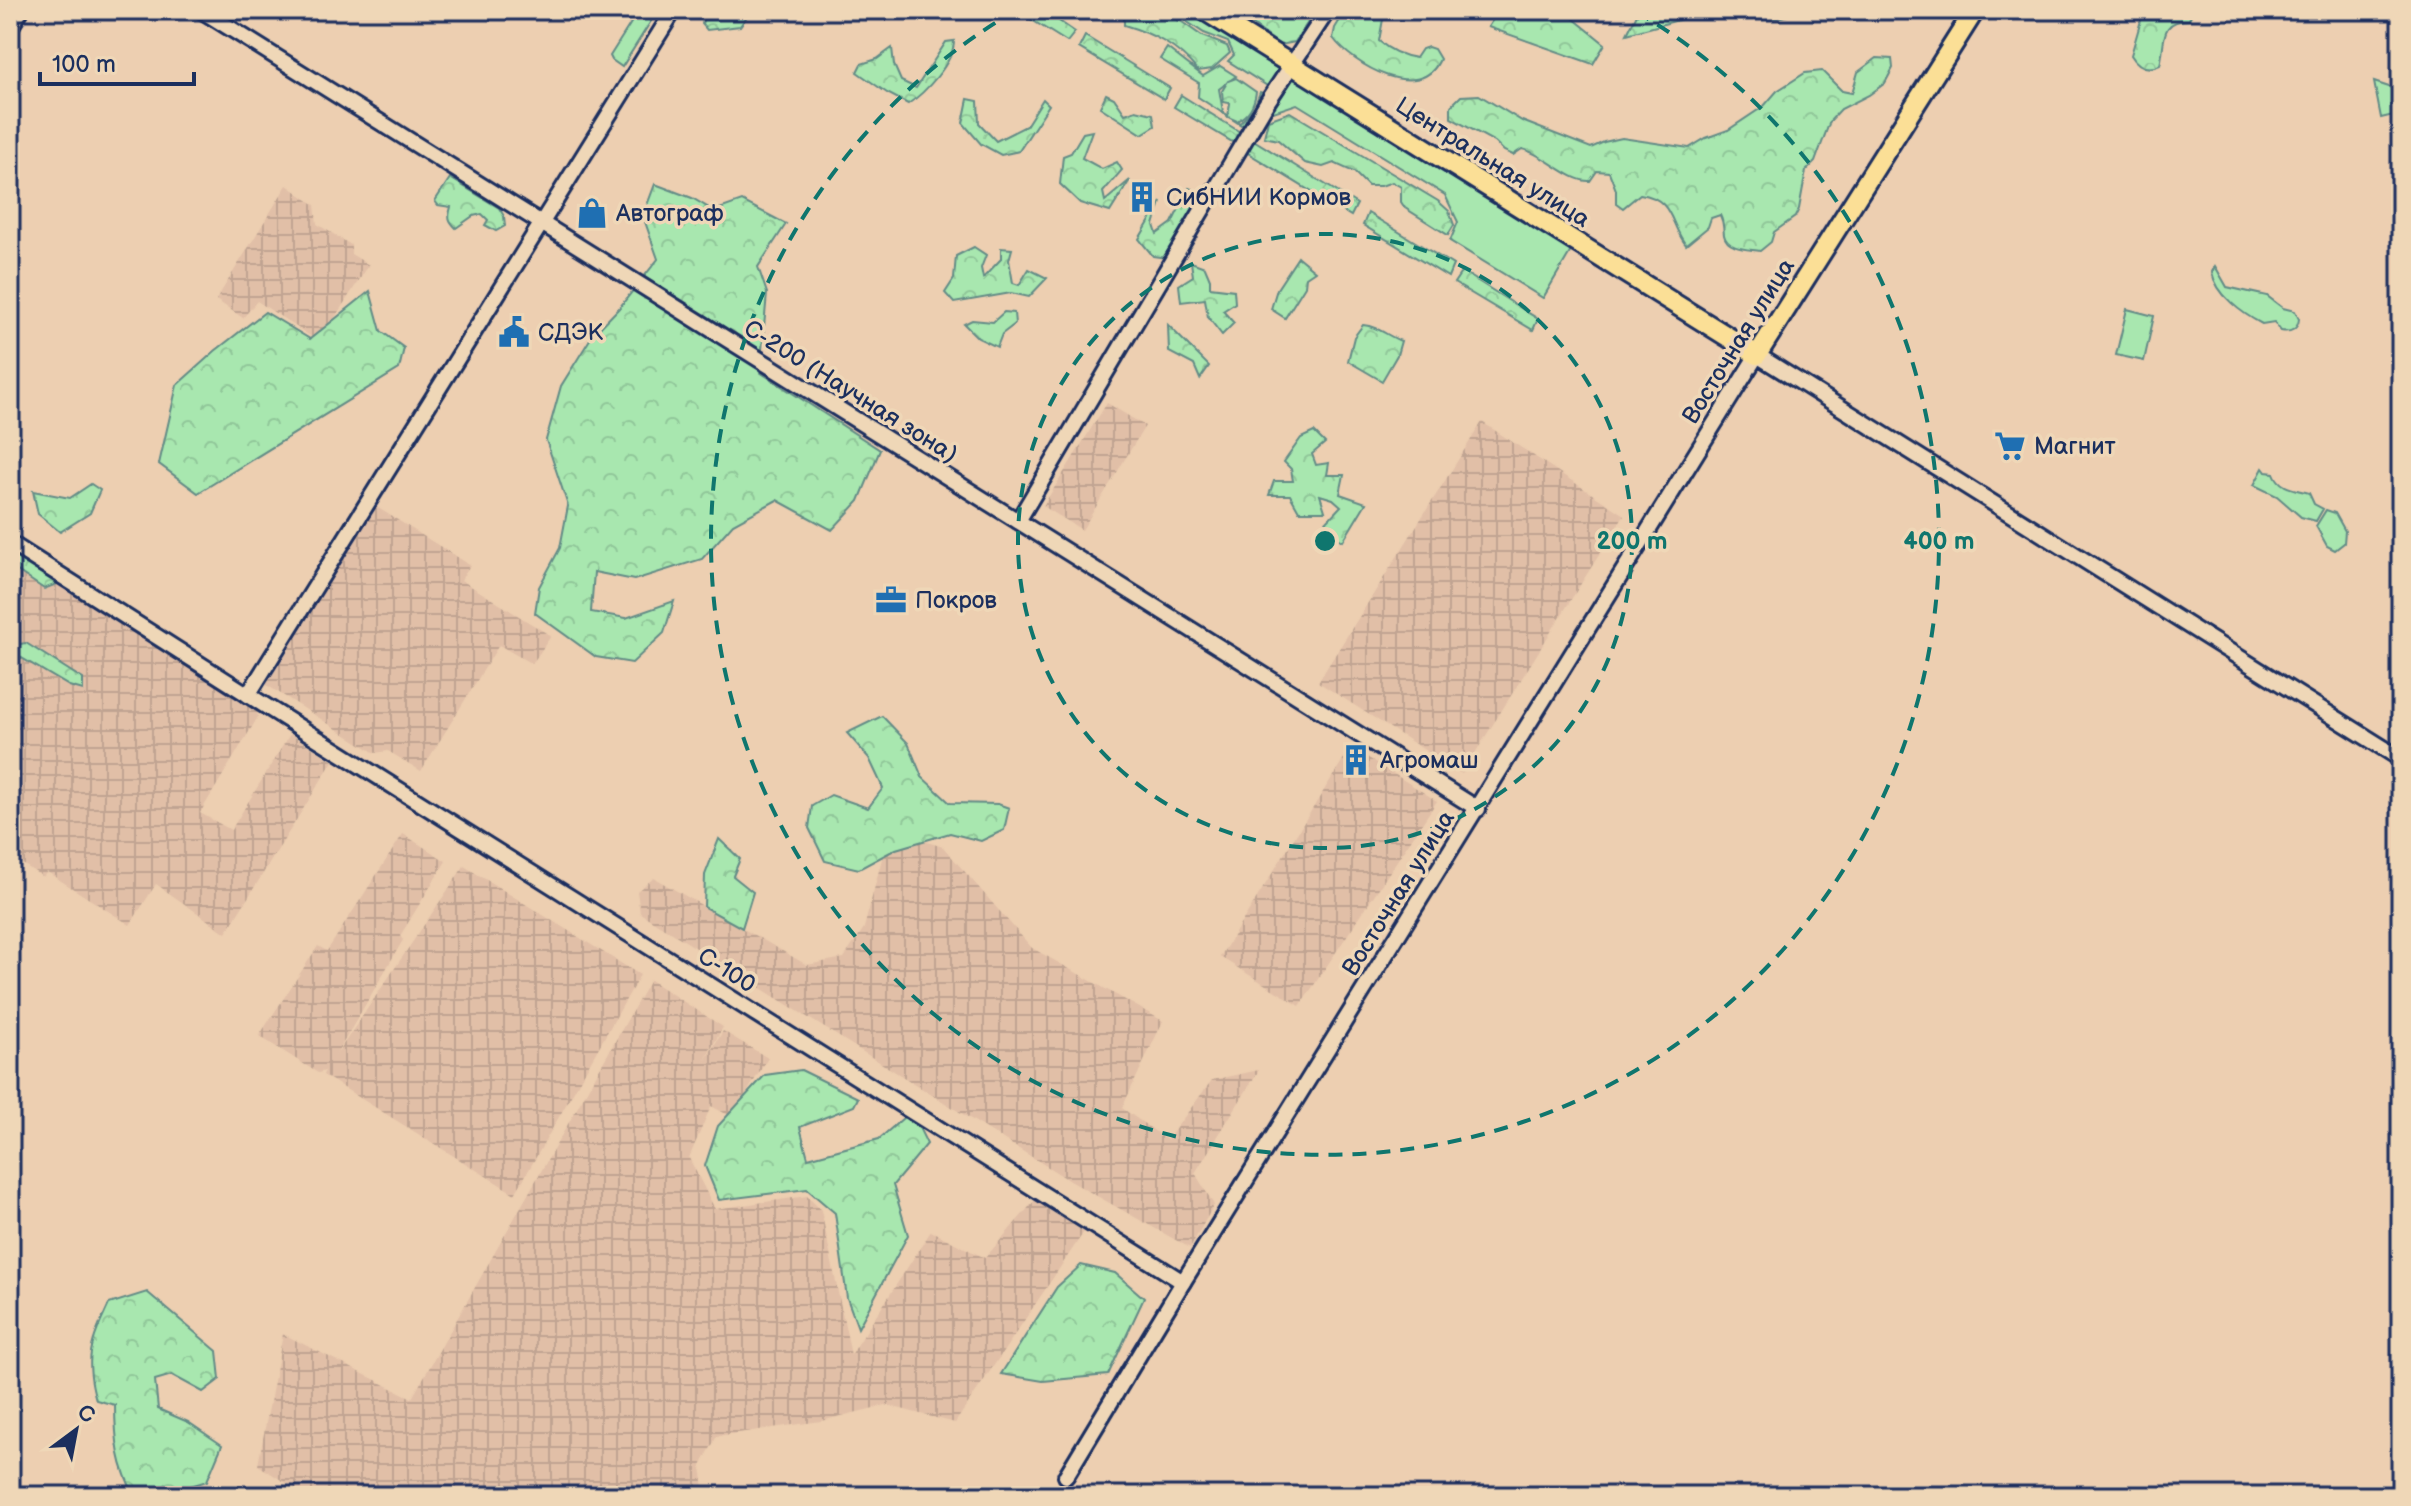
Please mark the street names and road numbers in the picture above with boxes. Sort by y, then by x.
street label: Центральная улица [1390,91,1595,234]
street label: Восточная улица [1676,253,1801,429]
street label: С-200 (Научная зона) [739,314,963,469]
street label: Восточная улица [1336,805,1461,981]
street label: С-100 [693,942,761,999]

